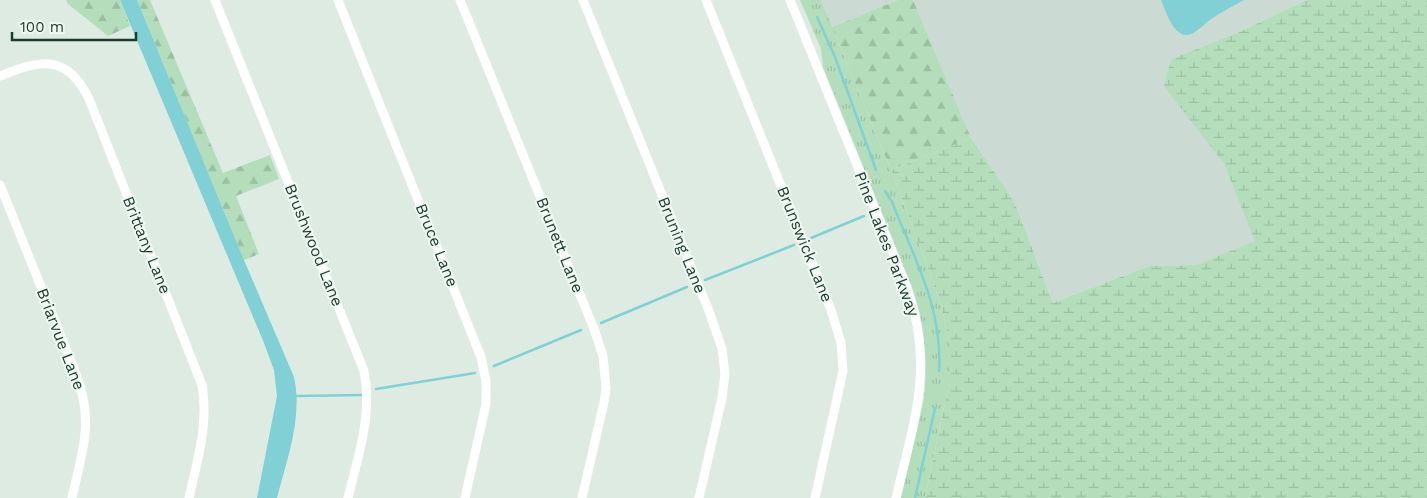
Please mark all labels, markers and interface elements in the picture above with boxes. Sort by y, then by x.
scale bar [12,10,136,42]
text: 100 m [20,18,64,36]
street label: Pine Lakes Parkway [851,169,924,320]
street label: Brushwood Lane [281,181,347,309]
street label: Brunswick Lane [773,183,837,305]
street label: Brittany Lane [119,193,175,297]
street label: Brunett Lane [532,194,588,296]
street label: Bruning Lane [654,194,710,296]
street label: Bruce Lane [412,201,462,289]
street label: Briarvue Lane [33,285,89,393]

